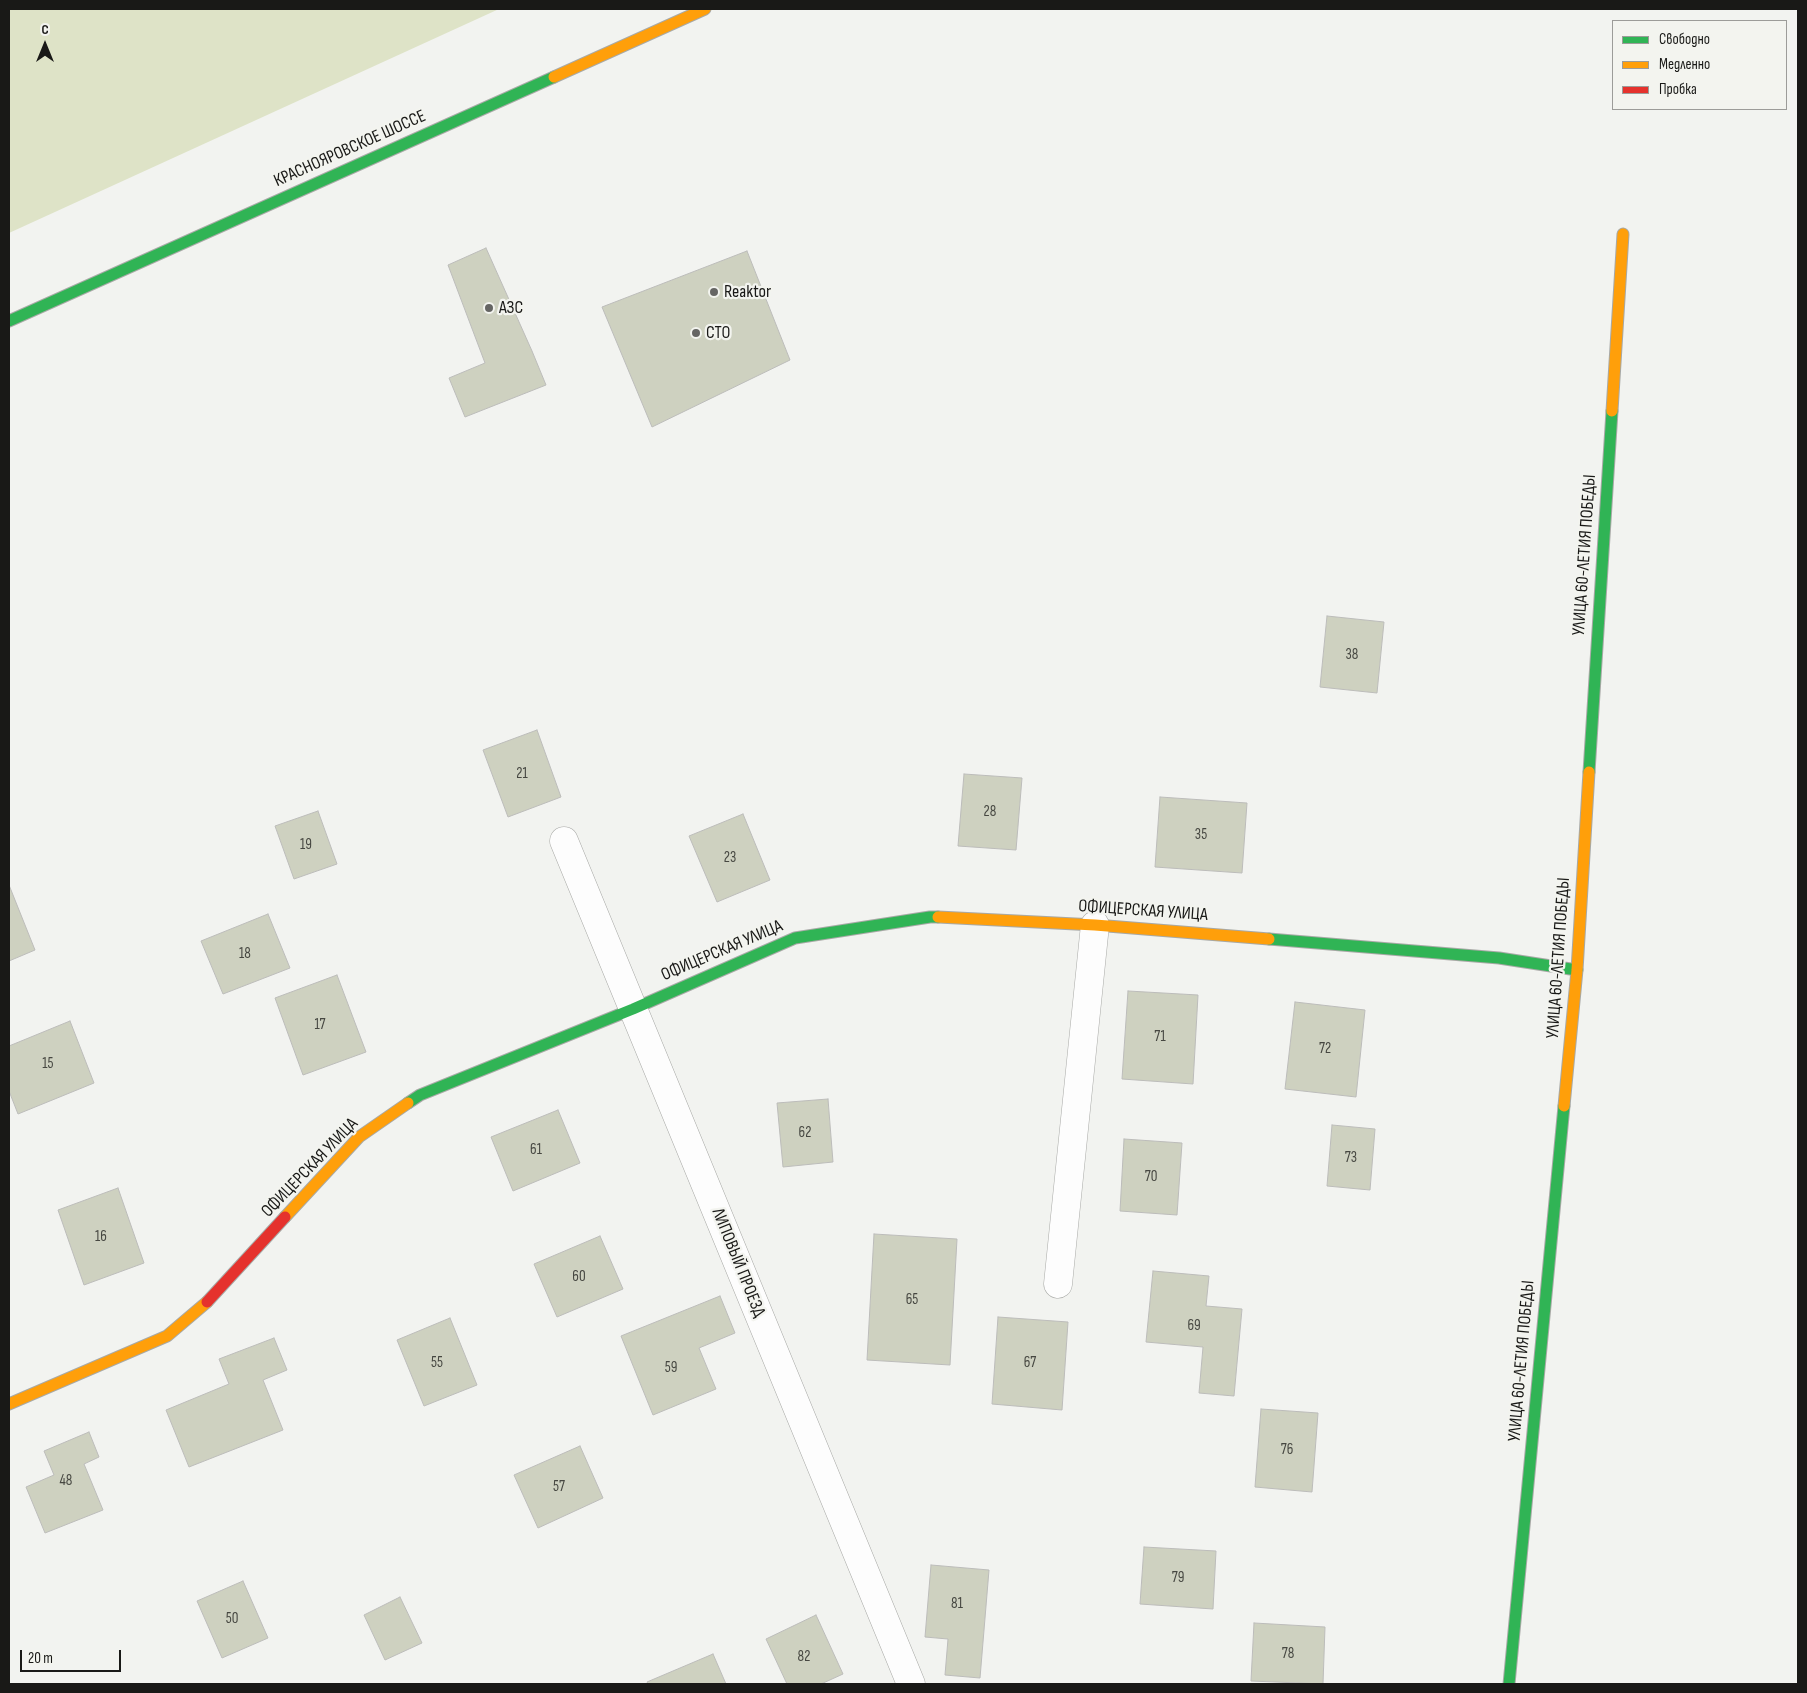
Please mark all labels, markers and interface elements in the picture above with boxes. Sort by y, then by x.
north arrow [20,20,70,70]
legend [1612,20,1787,110]
text: С [41,21,49,38]
text: Свободно [1659,30,1710,49]
text: Медленно [1659,55,1710,74]
text: Пробка [1659,80,1697,99]
street label: КРАСНОЯРОВСКОЕ ШОССЕ [271,106,429,192]
place label: Reaktor [724,281,771,303]
marker: Reaktor [708,286,720,298]
place label: АЗС [499,297,523,319]
marker: АЗС [483,302,495,314]
place label: СТО [706,322,730,344]
marker: СТО [690,327,702,339]
street label: УЛИЦА 60-ЛЕТИЯ ПОБЕДЫ [1569,474,1601,636]
house number: 38 [1346,646,1358,664]
house number: 21 [516,765,528,783]
house number: 28 [984,803,996,821]
house number: 35 [1195,826,1207,844]
house number: 19 [300,836,312,854]
house number: 23 [724,849,736,867]
street label: УЛИЦА 60-ЛЕТИЯ ПОБЕДЫ [1543,877,1575,1039]
street label: ОФИЦЕРСКАЯ УЛИЦА [1077,896,1209,926]
street label: ОФИЦЕРСКАЯ УЛИЦА [658,916,786,986]
house number: 18 [239,945,251,963]
house number: 17 [314,1016,326,1034]
house number: 71 [1154,1028,1166,1046]
house number: 72 [1319,1040,1331,1058]
house number: 15 [42,1055,54,1073]
street label: ОФИЦЕРСКАЯ УЛИЦА [257,1114,363,1222]
house number: 62 [799,1124,811,1142]
house number: 61 [530,1141,542,1159]
house number: 73 [1345,1149,1357,1167]
house number: 70 [1145,1168,1157,1186]
street label: ЛИПОВЫЙ ПРОЕЗД [706,1205,770,1321]
house number: 16 [95,1228,107,1246]
house number: 60 [572,1268,586,1286]
street label: УЛИЦА 60-ЛЕТИЯ ПОБЕДЫ [1504,1280,1540,1442]
house number: 65 [906,1291,918,1309]
house number: 69 [1187,1317,1201,1335]
house number: 55 [431,1354,443,1372]
house number: 67 [1024,1354,1036,1372]
house number: 59 [665,1359,677,1377]
house number: 76 [1281,1441,1293,1459]
house number: 48 [60,1472,72,1490]
house number: 57 [553,1478,565,1496]
house number: 79 [1172,1569,1184,1587]
house number: 81 [951,1595,963,1613]
house number: 50 [226,1610,238,1628]
scale bar [22,1640,124,1672]
house number: 78 [1282,1645,1294,1663]
house number: 82 [798,1648,810,1666]
text: 20 m [28,1649,53,1668]

